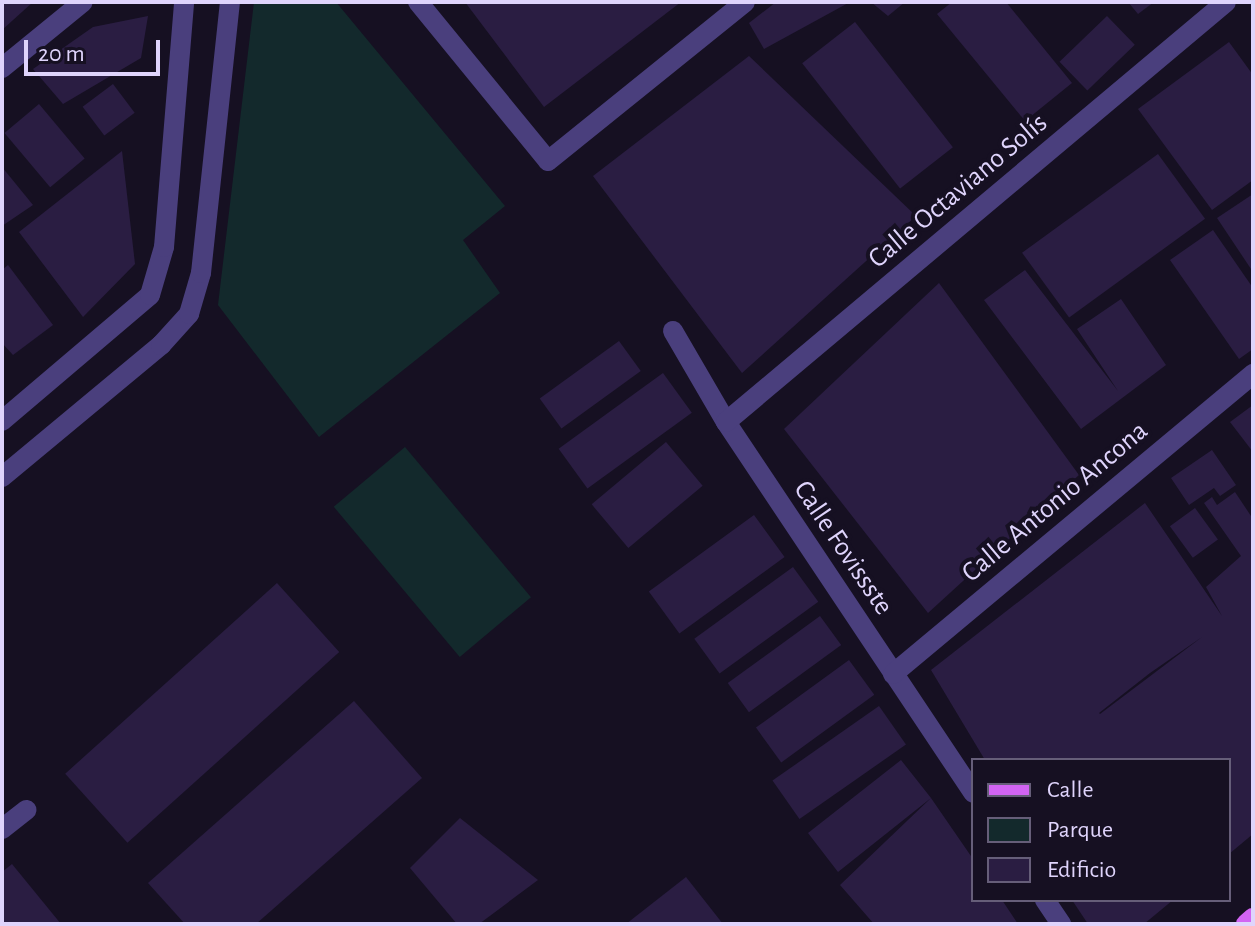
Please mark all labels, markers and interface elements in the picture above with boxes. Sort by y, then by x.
scale bar [28,24,164,74]
text: 20 m [38,42,85,66]
street label: Calle Octaviano Solís [862,106,1054,276]
street label: Calle Antonio Ancona [955,414,1155,590]
street label: Calle Fovissste [786,475,900,621]
legend [971,758,1231,902]
text: Calle [1047,778,1094,802]
text: Parque [1047,818,1113,842]
text: Edificio [1047,858,1116,882]

